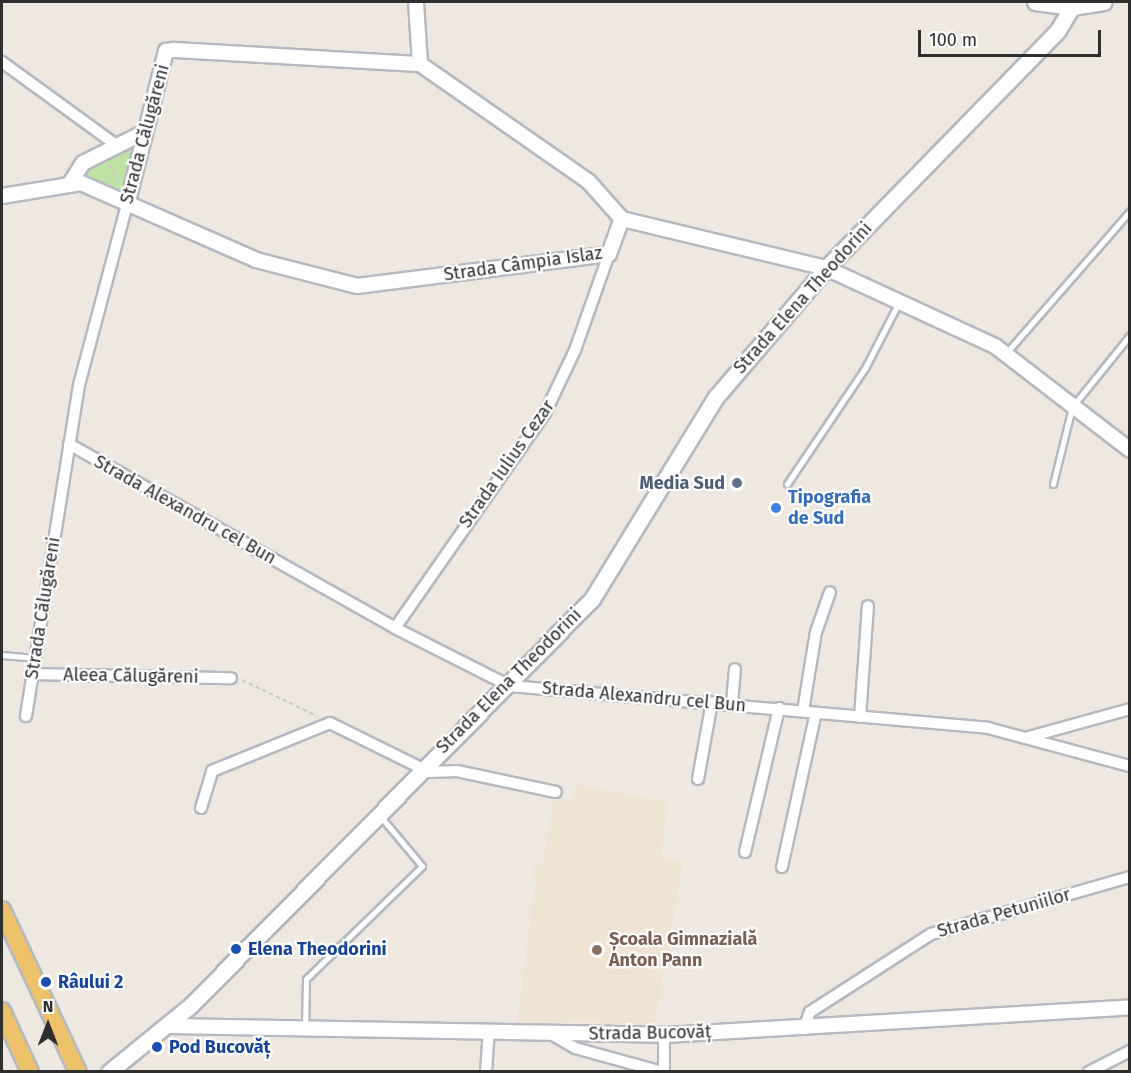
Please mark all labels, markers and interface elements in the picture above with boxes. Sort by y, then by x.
scale bar [921,18,1104,56]
text: 100 m [929,29,977,51]
street label: Strada Călugăreni [116,62,174,206]
street label: Strada Elena Theodorini [729,218,877,378]
street label: Strada Câmpia Islaz [442,242,604,286]
street label: Strada Iulius Cezar [455,396,559,532]
street label: Strada Alexandru cel Bun [90,451,280,569]
place label: Media Sud [640,472,725,494]
marker: Media Sud [730,476,744,490]
place label: Tipografia de Sud [788,487,871,530]
marker: Tipografia de Sud [769,501,783,515]
street label: Strada Călugăreni [21,535,65,681]
street label: Strada Elena Theodorini [432,604,586,758]
street label: Aleea Călugăreni [63,664,199,688]
street label: Strada Alexandru cel Bun [541,677,747,717]
street label: Strada Petuniilor [935,884,1073,942]
place label: Școala Gimnazială Anton Pann [609,929,757,972]
place label: Elena Theodorini [248,938,387,960]
marker: Elena Theodorini [229,942,243,956]
marker: Școala Gimnazială Anton Pann [590,943,604,957]
place label: Râului 2 [58,971,123,993]
marker: Râului 2 [39,975,53,989]
north arrow [18,995,78,1055]
text: N [43,997,53,1016]
street label: Strada Bucovăț [588,1021,712,1045]
place label: Pod Bucovăț [169,1036,271,1058]
marker: Pod Bucovăț [150,1040,164,1054]

